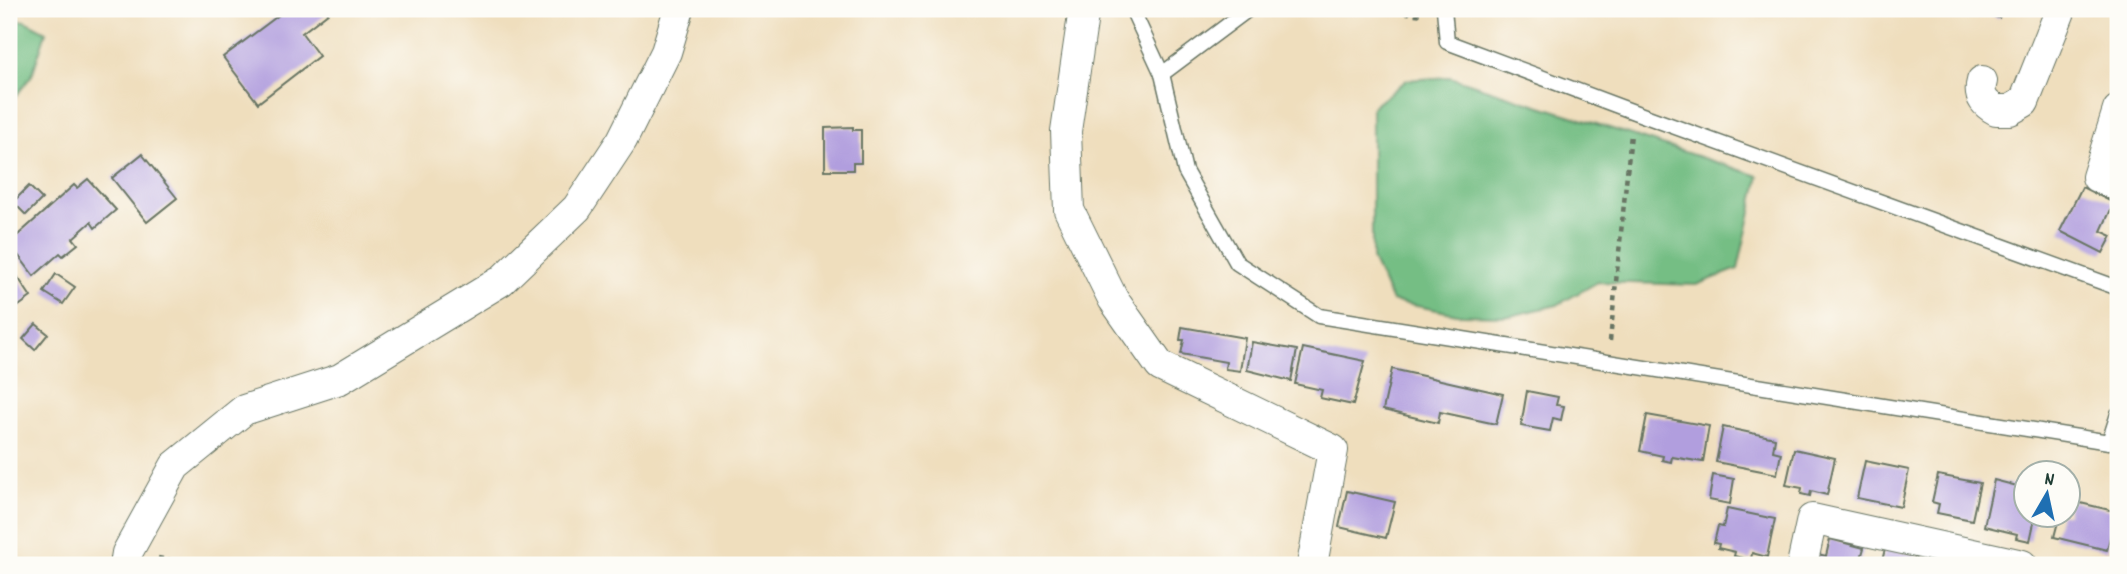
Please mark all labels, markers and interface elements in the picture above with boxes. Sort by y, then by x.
north arrow [2011,458,2082,528]
text: N [2042,467,2056,495]

